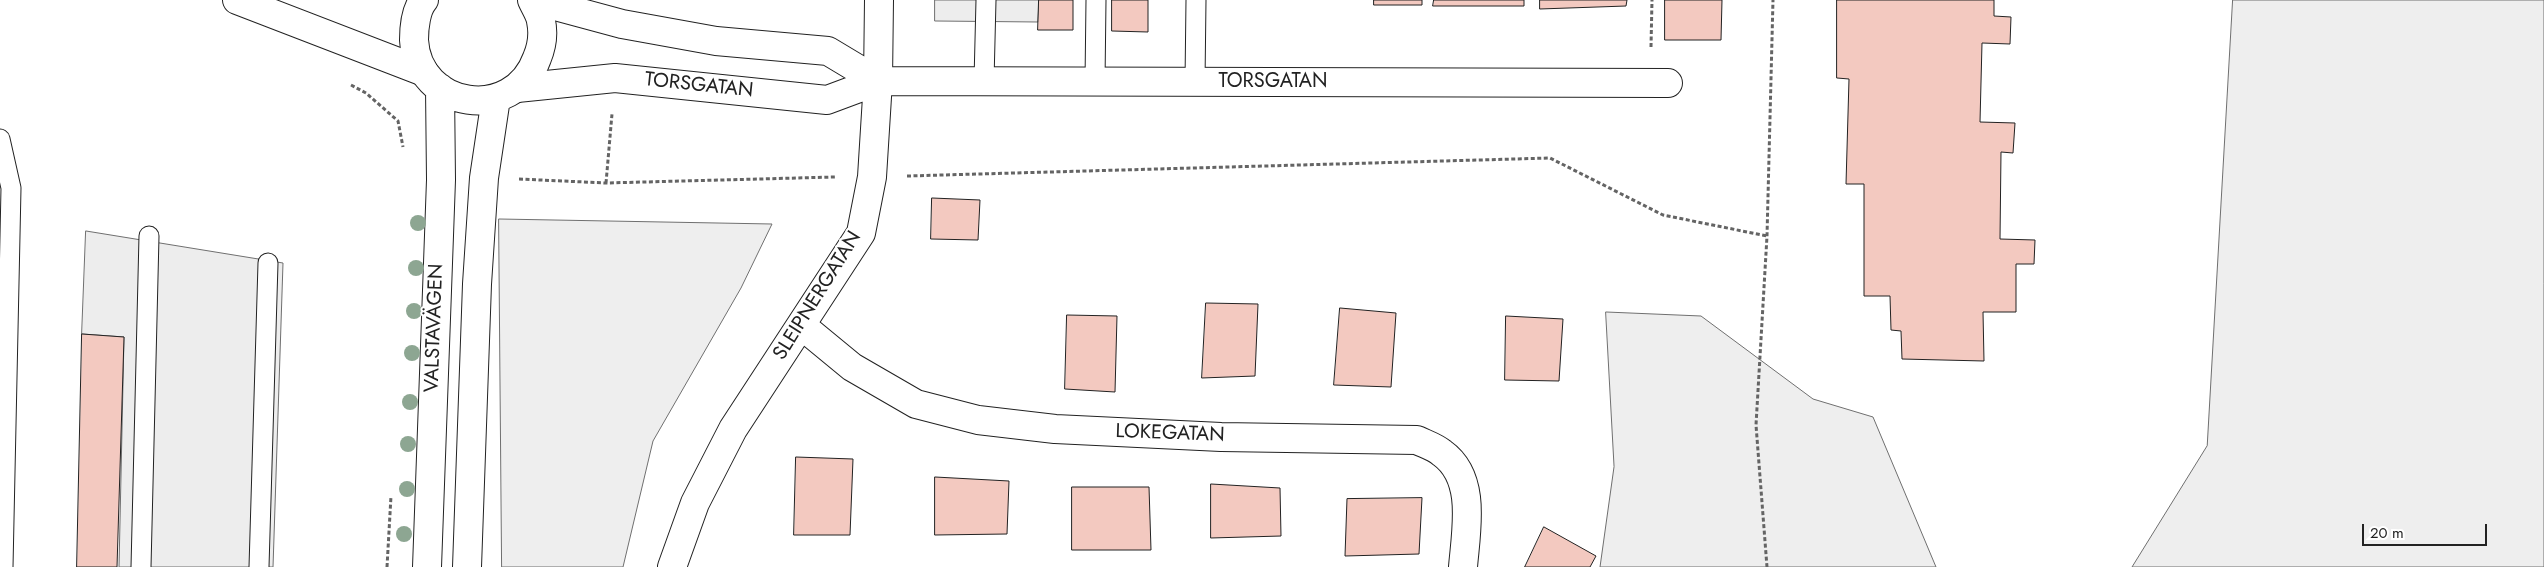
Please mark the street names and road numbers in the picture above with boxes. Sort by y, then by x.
street label: TORSGATAN [644,68,754,104]
street label: TORSGATAN [1219,70,1327,94]
street label: SLEIPNERGATAN [769,227,867,365]
street label: VALSTAVÄGEN [421,263,449,393]
street label: LOKEGATAN [1115,420,1225,448]

